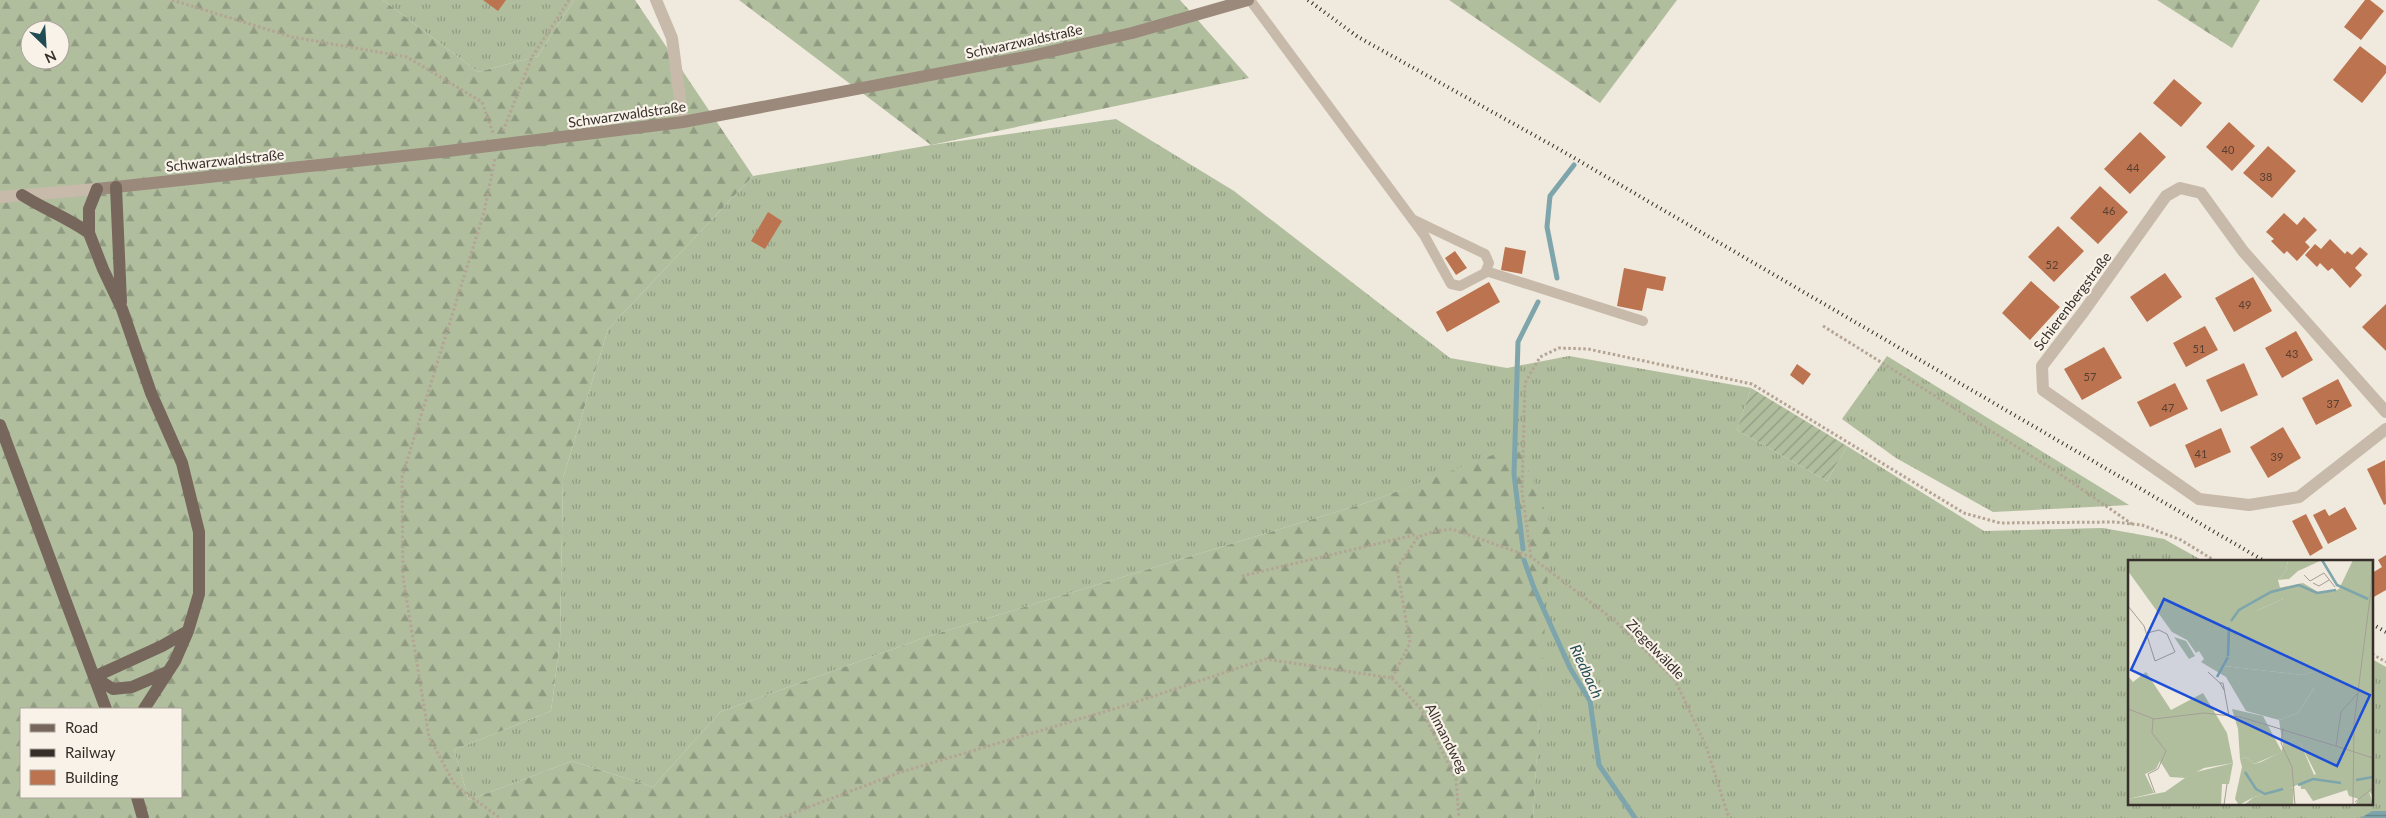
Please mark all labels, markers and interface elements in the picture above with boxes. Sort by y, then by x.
north arrow [20,20,70,70]
street label: Schwarzwaldstraße [964,20,1084,62]
text: N [42,47,59,67]
street label: Schwarzwaldstraße [567,97,687,131]
house number: 40 [2222,143,2235,156]
street label: Schwarzwaldstraße [165,145,285,175]
house number: 44 [2127,161,2140,174]
house number: 38 [2260,170,2272,183]
house number: 46 [2103,204,2115,217]
street label: Schierenbergstraße [2029,248,2115,354]
house number: 52 [2046,258,2058,271]
house number: 49 [2239,298,2251,311]
house number: 51 [2193,342,2205,355]
house number: 43 [2286,347,2298,360]
house number: 57 [2084,370,2096,383]
house number: 37 [2327,397,2339,410]
house number: 47 [2162,401,2174,414]
house number: 41 [2195,447,2207,460]
house number: 39 [2271,450,2283,463]
inset map [2128,560,2374,806]
street label: Ziegelwäldle [1623,615,1689,683]
water label: Riedbach [1567,641,1607,701]
street label: Allmandweg [1422,700,1472,776]
legend [20,708,182,798]
text: Road [65,718,98,736]
text: Railway [65,743,116,761]
text: Building [65,768,118,786]

